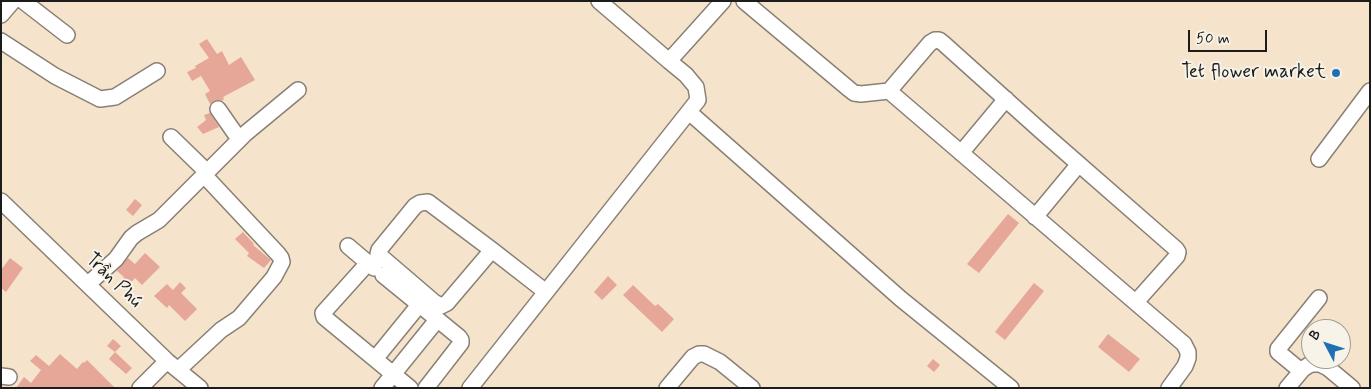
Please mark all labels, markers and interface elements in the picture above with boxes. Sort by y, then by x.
scale bar [1191,20,1270,52]
text: 50 m [1196,29,1230,49]
place label: Tet flower market [1181,62,1326,84]
marker: Tet flower market [1330,67,1342,79]
street label: Trần Phú [80,249,146,313]
north arrow [1301,319,1351,369]
text: B [1306,326,1325,344]

